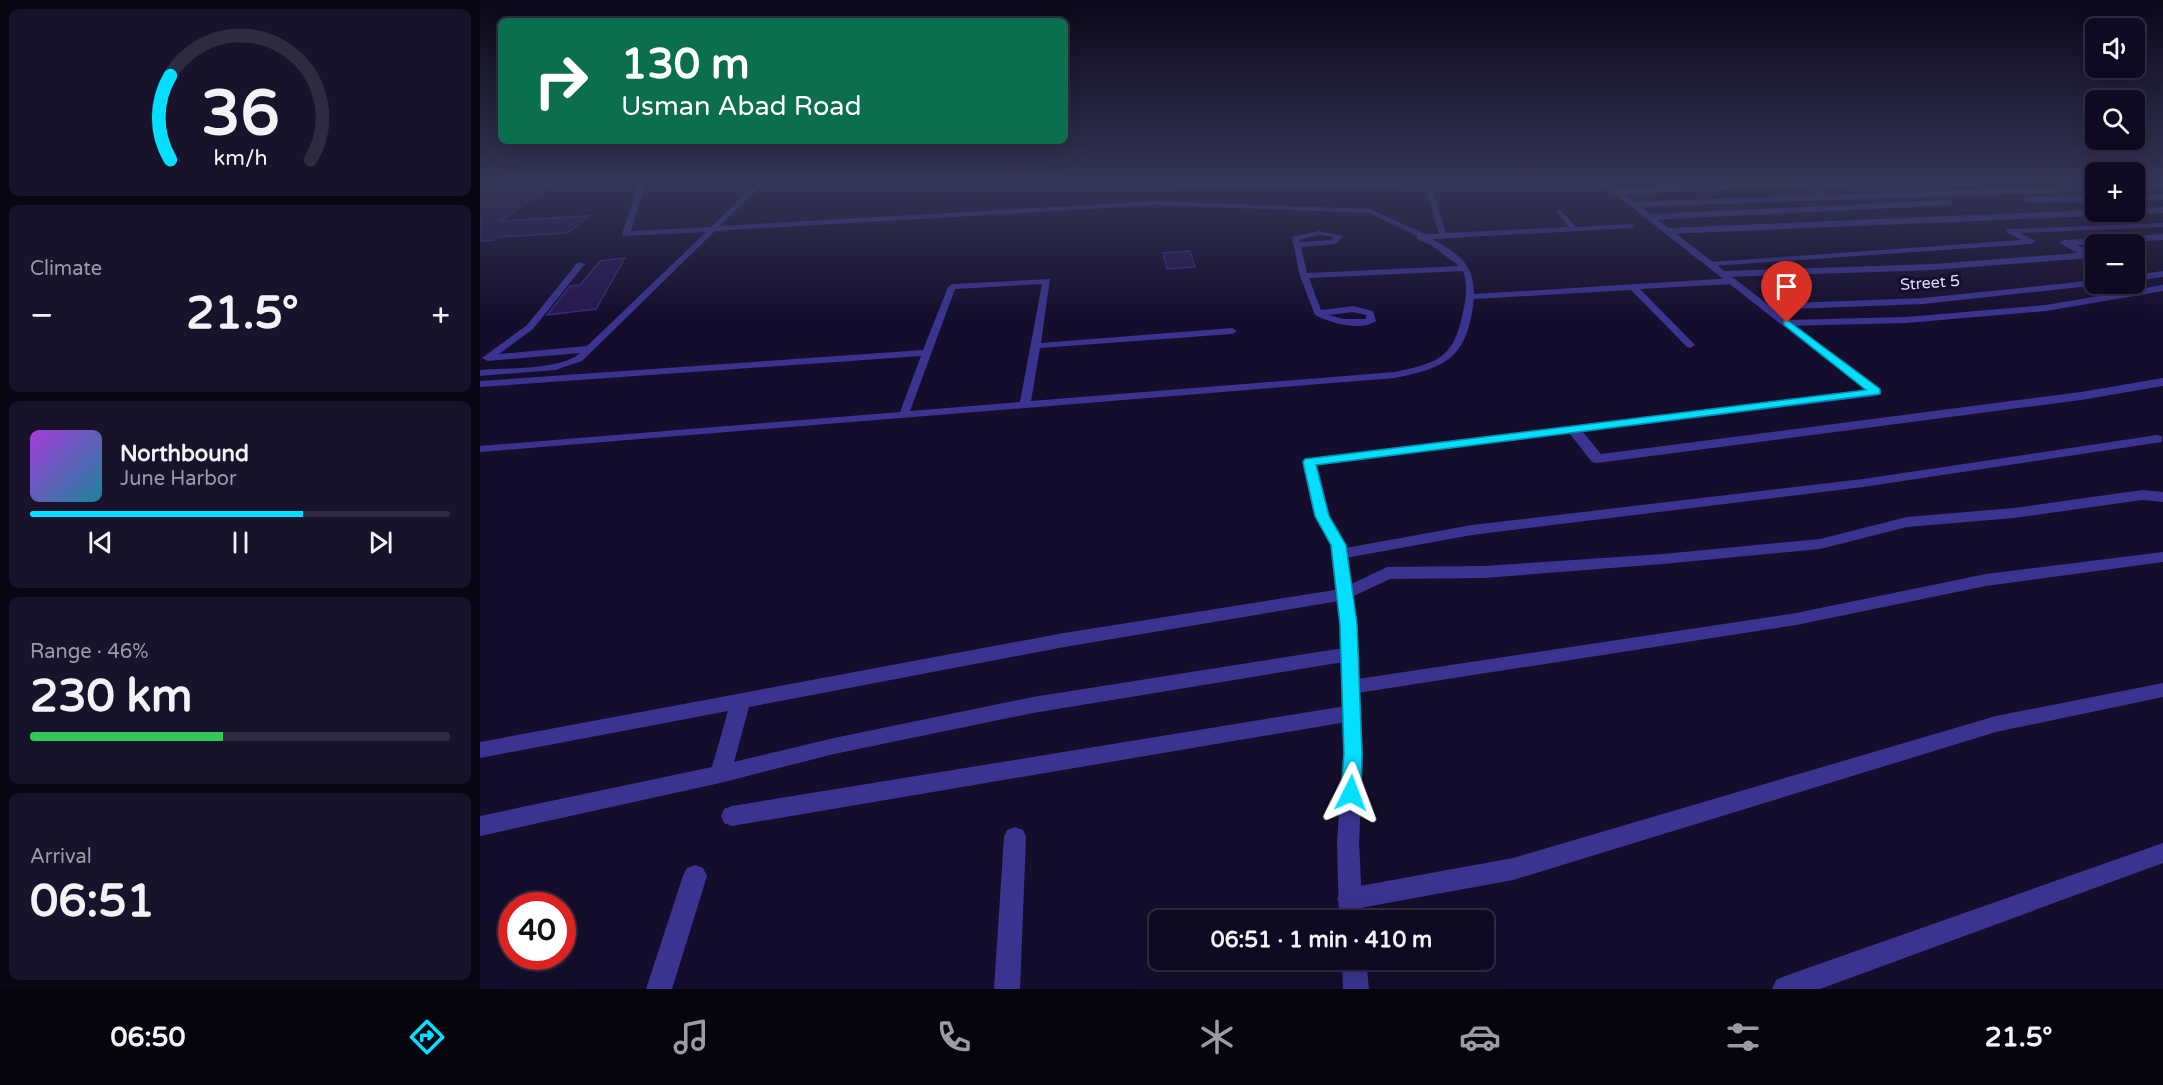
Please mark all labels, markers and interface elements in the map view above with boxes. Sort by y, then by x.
map controls [2085,18,2145,294]
button: sound [2085,18,2145,78]
text: 130 m [621,39,750,90]
icon: right [522,42,600,120]
text: 36 [201,77,279,152]
text: Usman Abad Road [621,90,862,123]
button: search [2085,90,2145,150]
text: km/h [213,145,267,171]
button: + [2085,162,2145,222]
button: − [2085,234,2145,294]
text: Climate [30,257,102,281]
pin [1761,261,1812,323]
icon: arrive [1770,270,1803,303]
street label: Street 5 [1899,271,1961,295]
text: 21.5° [186,287,299,341]
text: − [30,296,54,335]
text: + [431,296,450,335]
text: Northbound [120,441,249,467]
text: June Harbor [120,467,237,491]
icon: previous [84,526,117,559]
icon: pause [224,526,257,559]
icon: next [364,526,397,559]
text: Range · 46% [30,640,149,664]
text: 230 km [30,670,192,724]
position arrow [1319,761,1383,825]
text: Arrival [30,845,92,869]
text: 06:51 [30,875,155,929]
speed limit sign: 40 [498,892,576,970]
text: 06:51 · 1 min · 410 m [1211,927,1432,953]
icon: directions [406,1016,448,1058]
icon: music [670,1016,712,1058]
icon: phone [933,1016,975,1058]
icon: climate [1196,1016,1238,1058]
icon: car [1459,1016,1501,1058]
icon: filters [1722,1016,1764,1058]
text: 06:50 [111,1021,185,1054]
text: 21.5° [1985,1021,2052,1054]

